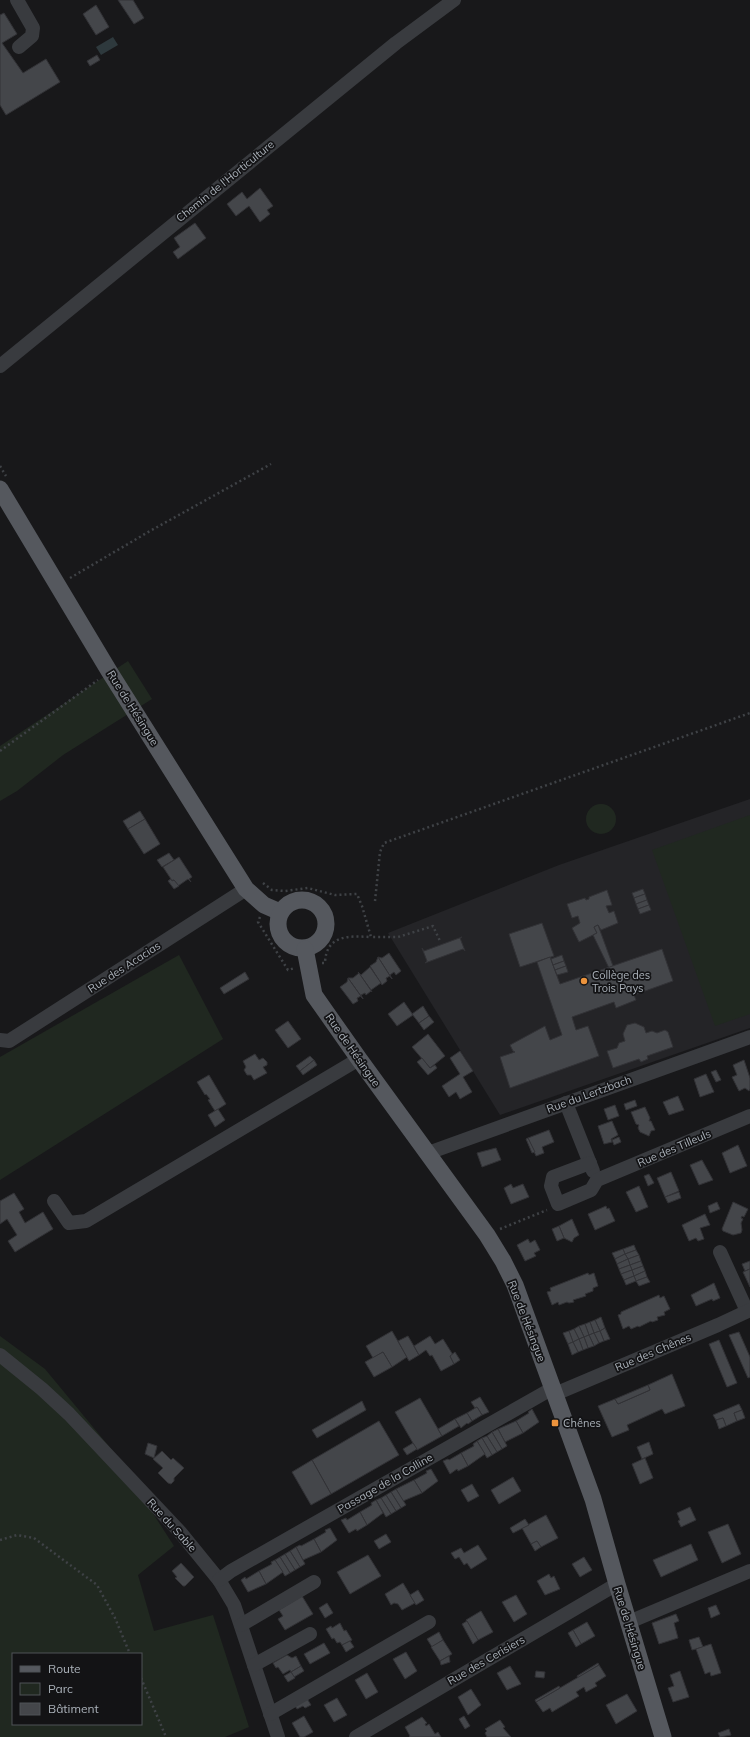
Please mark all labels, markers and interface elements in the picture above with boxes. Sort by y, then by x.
street label: Chemin de l'Horticulture [173,137,277,225]
street label: Rue de Hésingue [104,668,162,748]
street label: Rue des Acacias [85,938,163,996]
place label: Collège des Trois Pays [592,968,650,995]
marker: Collège des Trois Pays [579,976,589,986]
street label: Rue de Hésingue [323,1011,383,1089]
street label: Rue du Lertzbach [545,1072,633,1116]
street label: Rue des Tilleuls [635,1126,713,1170]
street label: Rue de Hésingue [505,1278,549,1364]
street label: Rue des Chênes [613,1330,693,1374]
place label: Chênes [563,1416,601,1430]
marker: Chênes [550,1418,560,1428]
street label: Passage de la Colline [335,1450,435,1516]
street label: Rue du Sable [144,1495,200,1555]
street label: Rue de Hésingue [611,1585,649,1671]
street label: Rue des Cerisiers [445,1632,527,1688]
legend [12,1653,142,1725]
text: Route [48,1661,81,1676]
text: Parc [48,1681,73,1696]
text: Bâtiment [48,1701,99,1716]

